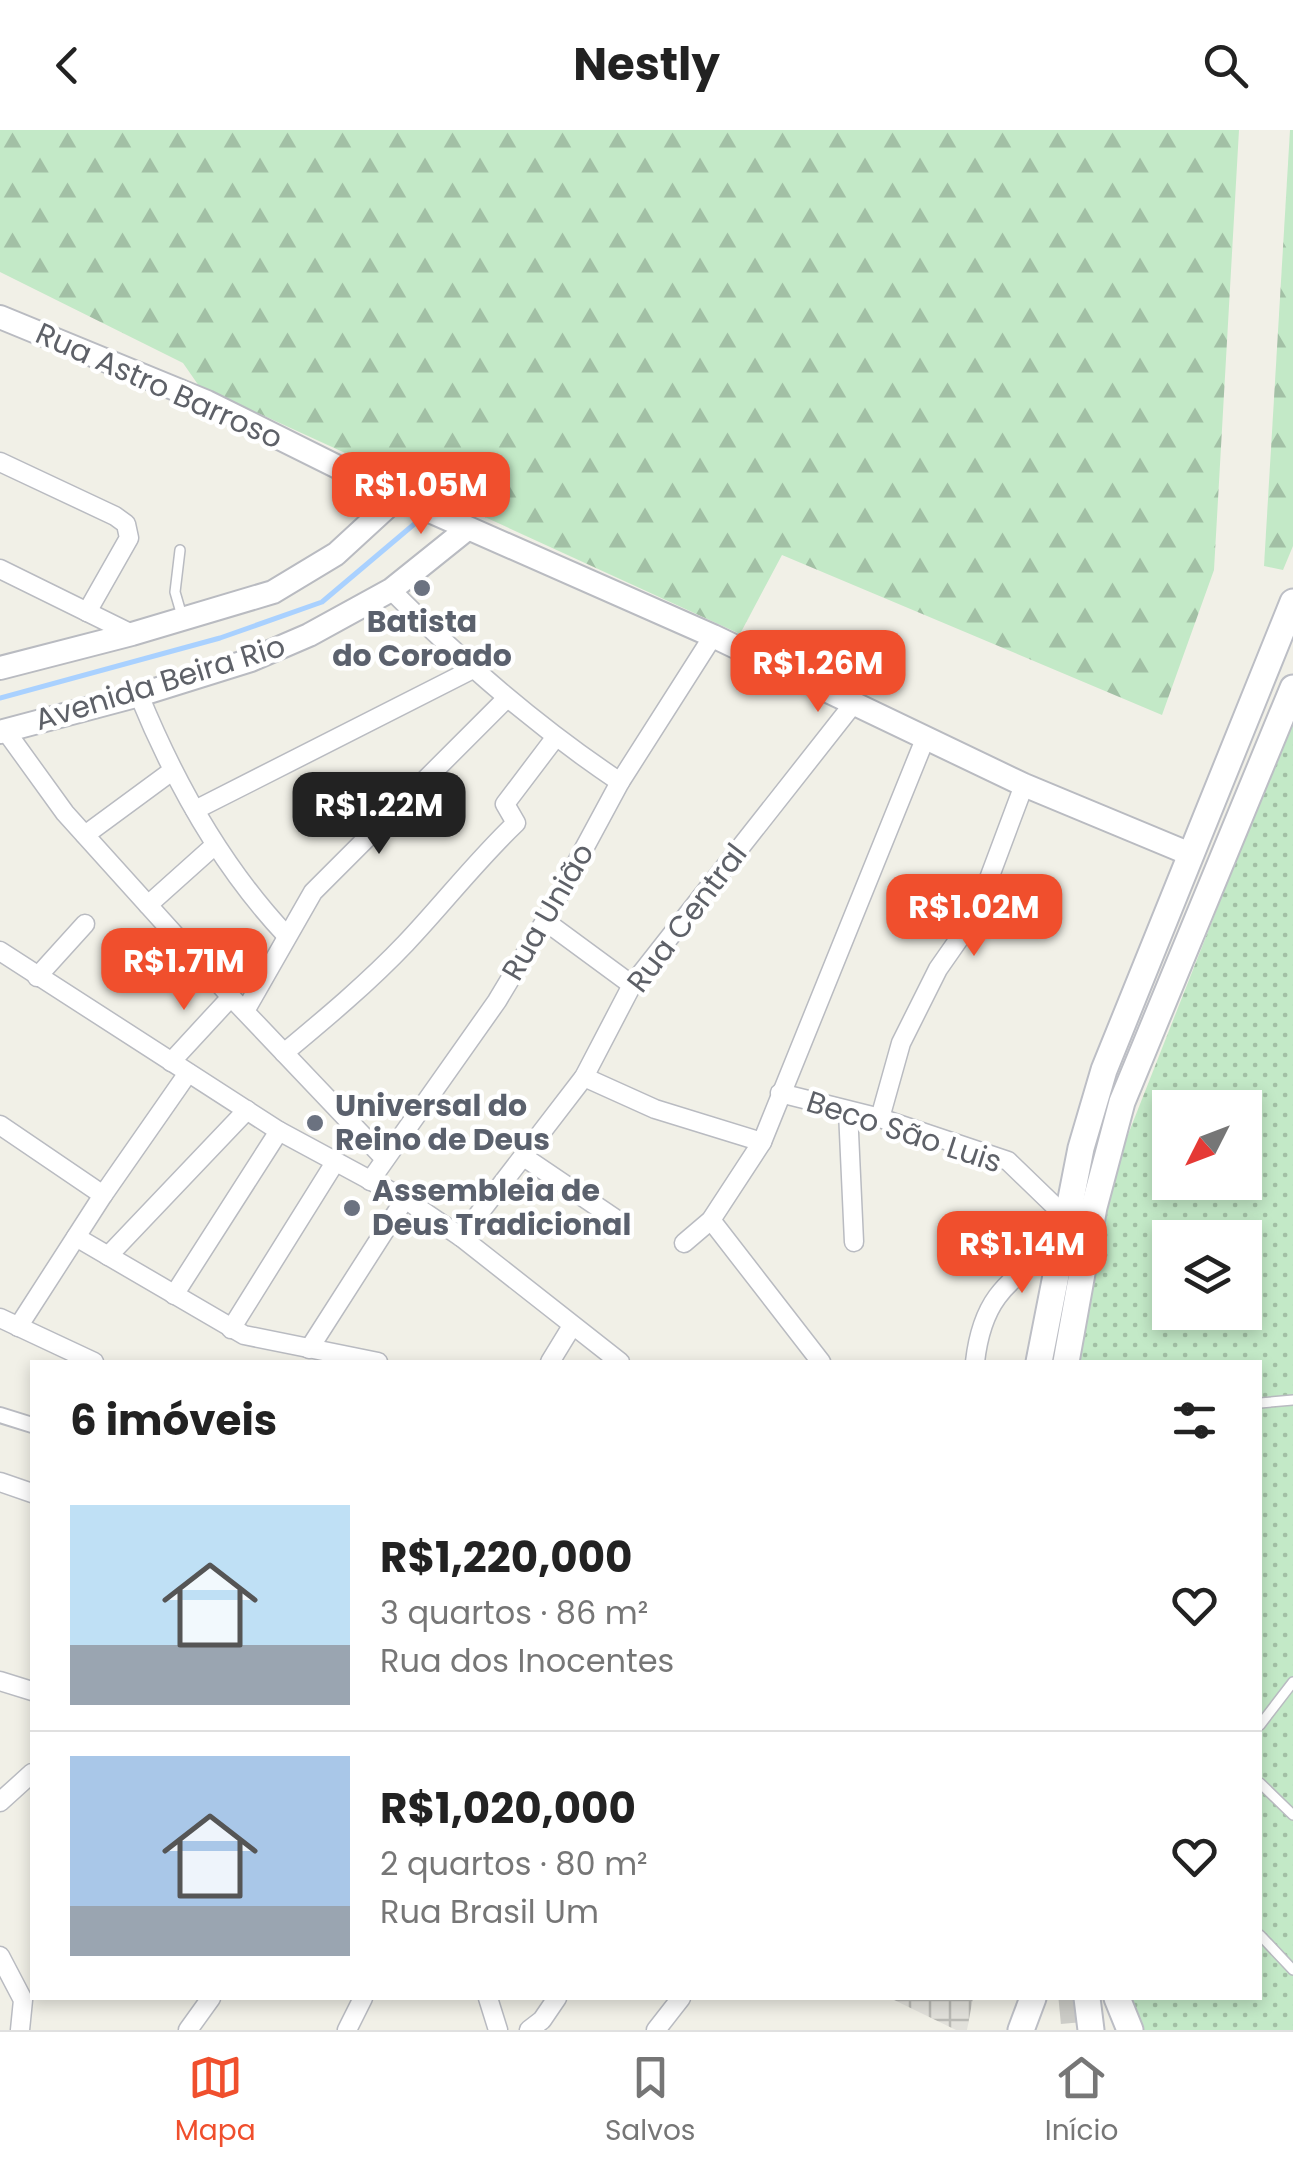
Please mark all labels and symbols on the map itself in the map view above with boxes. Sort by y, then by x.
street label: Rua Astro Barroso [29,312,289,459]
pin: R$1.05M [329,452,513,537]
marker: Batista do Coroado [411,577,433,599]
place label: Batista do Coroado [332,600,512,677]
street label: Avenida Beira Rio [29,624,290,741]
pin: R$1.26M [726,630,910,715]
pin: R$1.22M [287,772,471,857]
street label: Rua Central [616,834,757,1001]
street label: Rua União [491,835,604,988]
pin: R$1.02M [882,874,1066,959]
pin: R$1.71M [92,928,276,1013]
street label: Beco São Luis [801,1080,1007,1183]
place label: Universal do Reino de Deus [335,1084,550,1161]
north arrow [1152,1090,1262,1200]
marker: Universal do Reino de Deus [304,1112,326,1134]
place label: Assembleia de Deus Tradicional [372,1169,631,1246]
marker: Assembleia de Deus Tradicional [341,1197,363,1219]
pin: R$1.14M [930,1211,1114,1296]

